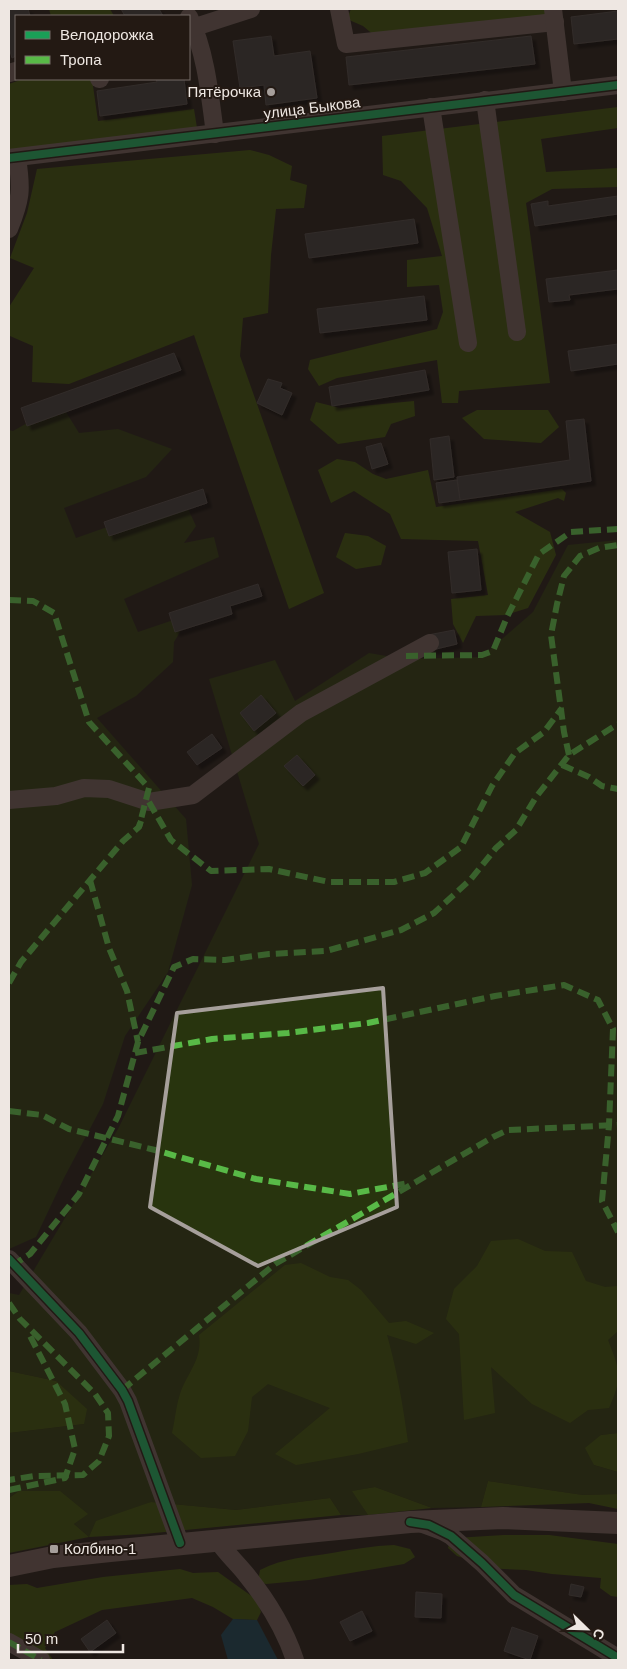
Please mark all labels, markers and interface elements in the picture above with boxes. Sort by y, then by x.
legend [15,15,190,80]
text: Велодорожка [60,26,154,43]
text: Тропа [60,51,102,68]
place label: Пятёрочка [187,83,262,100]
marker: Пятёрочка [265,86,277,98]
street label: улица Быкова [263,93,362,122]
place label: Колбино-1 [64,1540,136,1557]
marker: Колбино-1 [48,1543,60,1555]
north arrow [562,1604,612,1654]
scale bar [18,1622,122,1654]
text: С [590,1626,608,1642]
text: 50 m [25,1630,58,1647]

